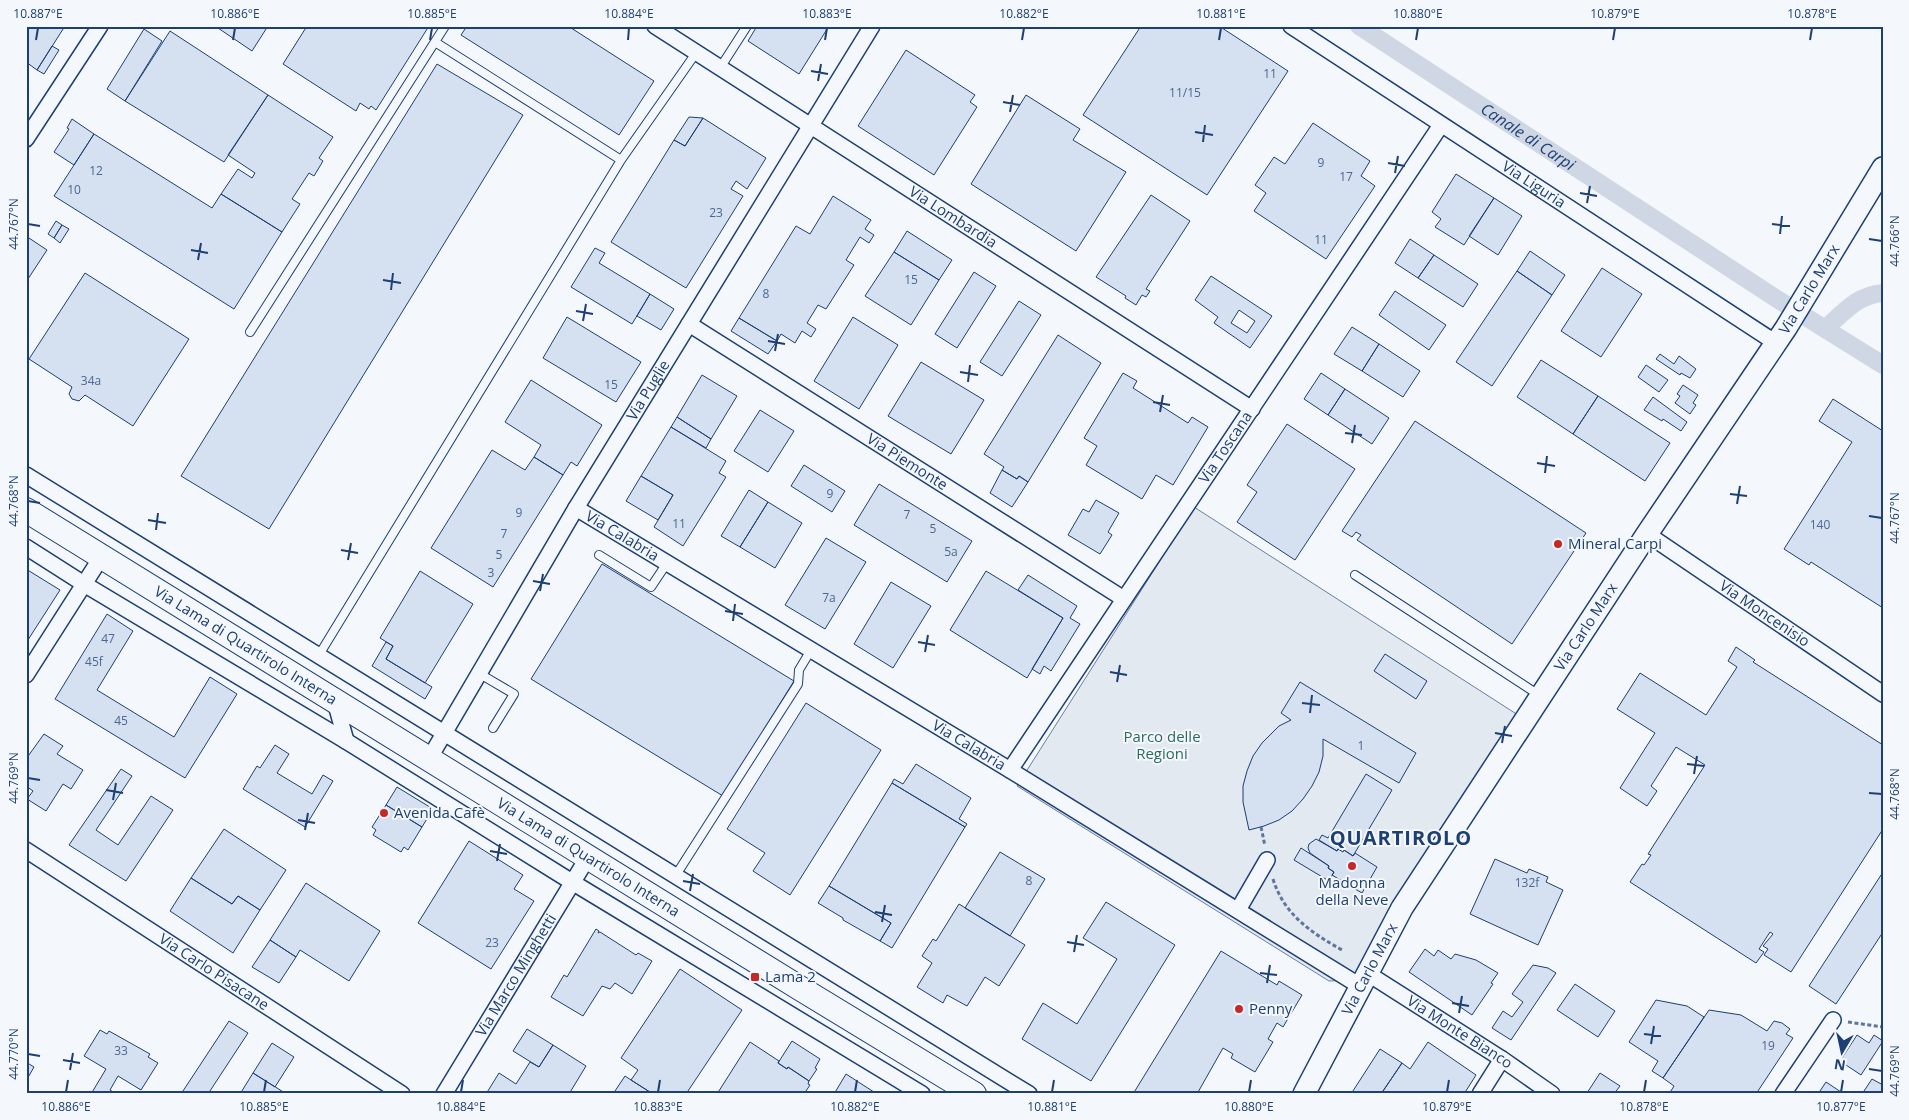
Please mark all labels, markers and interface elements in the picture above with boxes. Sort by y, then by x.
text: 10.887°E [13,5,63,22]
text: 10.886°E [210,5,260,22]
text: 10.885°E [407,5,457,22]
text: 10.884°E [604,5,654,22]
text: 10.883°E [802,5,852,22]
text: 10.882°E [999,5,1049,22]
text: 10.881°E [1196,5,1246,22]
text: 10.880°E [1393,5,1443,22]
text: 10.879°E [1590,5,1640,22]
text: 10.878°E [1787,5,1837,22]
house number: 11 [1263,65,1277,82]
house number: 11/15 [1169,84,1201,101]
water label: Canale di Carpi [1477,98,1580,176]
house number: 9 [1318,154,1325,171]
street label: Via Liguria [1499,156,1570,212]
house number: 12 [89,162,103,179]
house number: 17 [1339,168,1353,185]
house number: 10 [67,181,81,198]
street label: Via Lombardia [906,181,1001,252]
text: 44.767°N [5,198,22,250]
house number: 23 [709,204,723,221]
text: 44.766°N [1886,215,1903,267]
house number: 11 [1314,231,1328,248]
street label: Via Carlo Marx [1774,240,1843,338]
house number: 15 [904,271,918,288]
house number: 8 [763,285,770,302]
street label: Via Puglie [621,356,674,424]
house number: 34a [81,372,101,389]
house number: 15 [604,376,618,393]
street label: Via Toscana [1193,407,1256,487]
street label: Via Piemonte [863,428,952,494]
text: 44.768°N [5,475,22,527]
house number: 9 [827,485,834,502]
text: 44.767°N [1886,492,1903,544]
house number: 9 [516,504,523,521]
street label: Via Calabria [582,505,663,565]
house number: 7 [904,506,911,523]
house number: 11 [672,515,686,532]
house number: 140 [1810,516,1830,533]
house number: 5 [930,520,937,537]
house number: 7 [501,525,508,542]
place label: Mineral Carpi [1568,533,1662,553]
marker: Mineral Carpi [1552,538,1564,550]
house number: 5a [944,543,958,560]
house number: 5 [496,546,503,563]
house number: 3 [488,564,495,581]
street label: Via Moncenisio [1716,575,1814,651]
street label: Via Carlo Marx [1549,579,1621,675]
street label: Via Lama di Quartirolo Interna [151,581,341,709]
house number: 7a [822,589,836,606]
house number: 47 [101,630,115,647]
house number: 45f [85,653,104,670]
house number: 45 [114,712,128,729]
street label: Via Calabria [929,715,1010,774]
park label: Parco delle Regioni [1123,726,1201,763]
house number: 1 [1358,737,1364,754]
text: 44.769°N [5,752,22,804]
text: 44.768°N [1886,768,1903,820]
street label: Via Lama di Quartirolo Interna [494,792,684,921]
place label: Avenida Cafè [394,802,485,822]
marker: Avenida Cafè [378,807,390,819]
district label: QUARTIROLO [1330,824,1472,851]
marker: Madonna della Neve [1346,860,1358,872]
house number: 8 [1026,872,1033,889]
place label: Madonna della Neve [1315,872,1389,909]
house number: 132f [1515,874,1540,891]
street label: Via Marco Minghetti [470,910,560,1040]
street label: Via Carlo Marx [1336,919,1401,1018]
street label: Via Carlo Pisacane [156,928,273,1014]
house number: 23 [485,934,499,951]
place label: Lama 2 [765,966,816,986]
marker: Lama 2 [749,971,761,983]
street label: Via Monte Bianco [1404,990,1517,1073]
place label: Penny [1249,998,1293,1018]
marker: Penny [1233,1003,1245,1015]
text: 44.770°N [5,1028,22,1080]
north arrow [1816,1028,1866,1078]
house number: 19 [1761,1037,1775,1054]
house number: 33 [114,1042,128,1059]
text: 44.769°N [1886,1045,1903,1097]
text: N [1833,1055,1847,1076]
text: 10.886°E [41,1098,91,1115]
text: 10.885°E [239,1098,289,1115]
text: 10.884°E [436,1098,486,1115]
text: 10.883°E [633,1098,683,1115]
text: 10.882°E [830,1098,880,1115]
text: 10.881°E [1027,1098,1077,1115]
text: 10.880°E [1224,1098,1274,1115]
text: 10.879°E [1422,1098,1472,1115]
text: 10.878°E [1619,1098,1669,1115]
text: 10.877°E [1816,1098,1866,1115]

